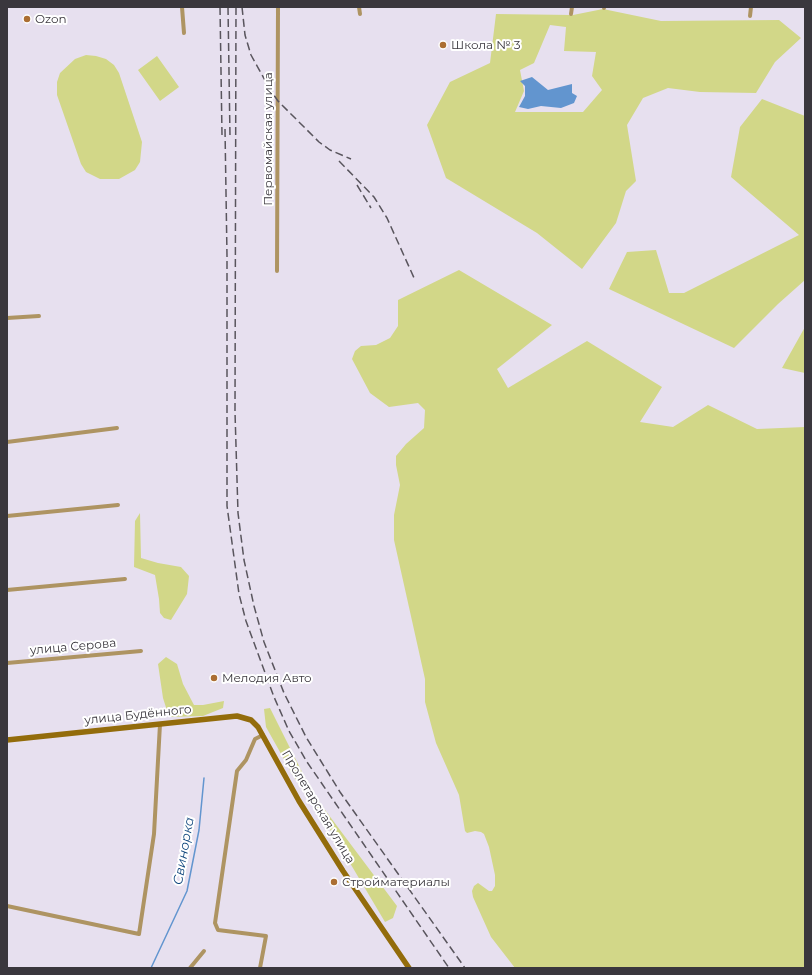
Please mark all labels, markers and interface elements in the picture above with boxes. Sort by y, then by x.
place label: Ozon [35,12,67,26]
marker: Ozon [22,14,32,24]
place label: Школа № 3 [451,38,521,52]
marker: Школа № 3 [438,40,448,50]
street label: Первомайская улица [261,72,275,206]
street label: улица Серова [29,636,117,658]
place label: Мелодия Авто [222,671,312,685]
marker: Мелодия Авто [209,673,219,683]
street label: улица Будённого [84,702,192,728]
street label: Пролетарская улица [278,748,358,866]
water label: Свинорка [170,816,198,886]
place label: Стройматериалы [342,875,450,889]
marker: Стройматериалы [329,877,339,887]

